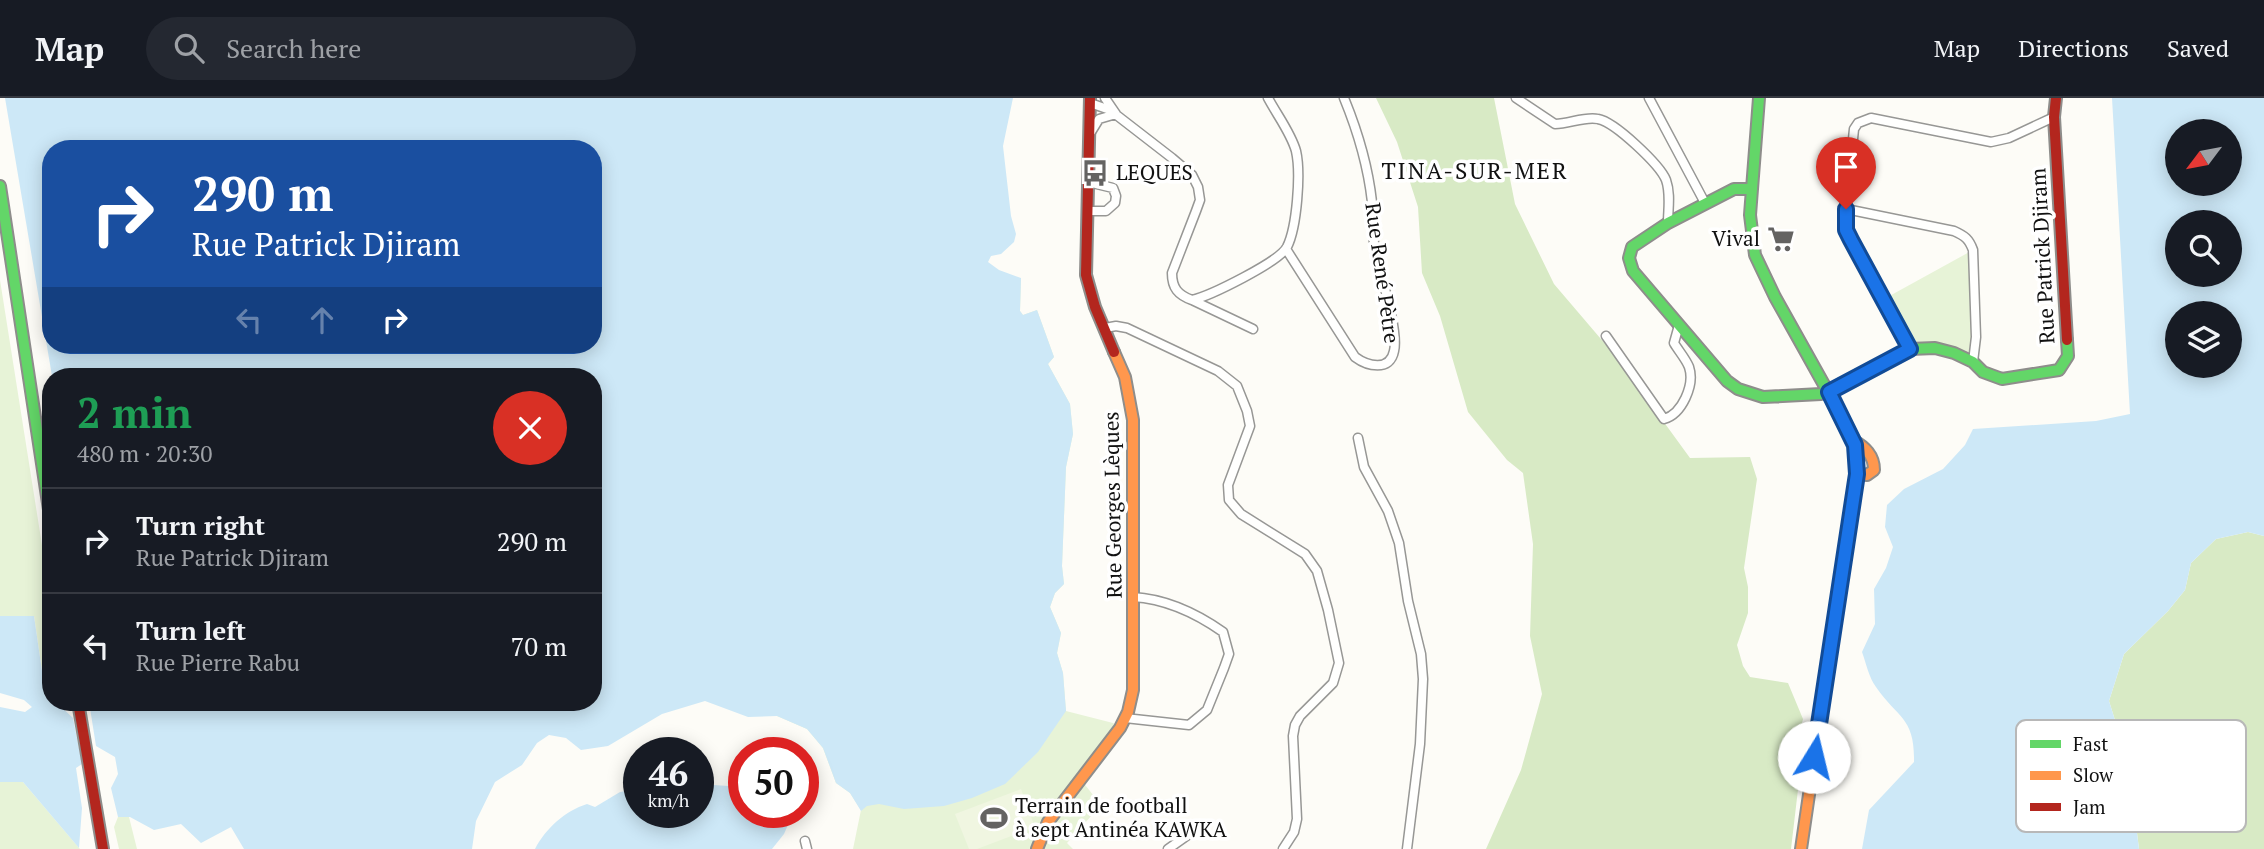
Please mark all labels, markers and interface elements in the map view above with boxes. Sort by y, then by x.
search box [146,17,636,80]
text: Map [35,27,104,70]
icon: search [170,29,208,67]
text: Search here [226,31,361,65]
text: Map [1934,32,1980,64]
text: Directions [2018,32,2129,64]
text: Saved [2167,32,2229,64]
north arrow [2165,119,2242,196]
map controls [2165,119,2242,378]
pin [1816,137,1876,209]
icon: arrive [1827,148,1865,186]
district label: TINA-SUR-MER [1381,155,1569,186]
bus stop icon: LEQUES [1080,158,1110,188]
place label: LEQUES [1116,158,1193,186]
text: 290 m [192,160,334,225]
street label: Rue Patrick Djiram [2023,167,2061,345]
icon: right [77,168,168,259]
street label: Rue René Pètre [1359,201,1407,345]
button: search [2165,210,2242,287]
text: Rue Patrick Djiram [192,223,460,265]
place label: Vival [1712,224,1760,252]
supermarket icon: Vival [1766,224,1796,254]
icon: left [230,301,268,339]
icon: ahead [303,301,341,339]
icon: right [376,301,414,339]
button: layers [2165,301,2242,378]
text: 2 min [77,384,192,440]
button: close [493,391,567,465]
street label: Rue Georges Lèques [1096,411,1128,599]
text: 480 m · 20:30 [77,438,212,469]
text: Turn right [136,508,265,542]
icon: right [77,522,115,560]
text: 290 m [497,524,567,558]
text: Rue Patrick Djiram [136,542,329,573]
text: Turn left [136,613,246,647]
icon: left [77,627,115,665]
text: 70 m [511,629,567,663]
text: Rue Pierre Rabu [136,647,300,678]
position arrow [1777,720,1851,794]
legend [2016,720,2246,832]
text: Fast [2073,731,2108,756]
speed limit sign: 50 [728,737,819,828]
text: 46 [649,750,688,796]
text: Slow [2073,762,2114,787]
text: km/h [648,788,689,812]
place label: Terrain de football à sept Antinéa KAWKA [1015,791,1227,843]
text: Jam [2073,794,2106,819]
sports icon: Terrain de football à sept Antinéa KAWKA [979,803,1009,833]

